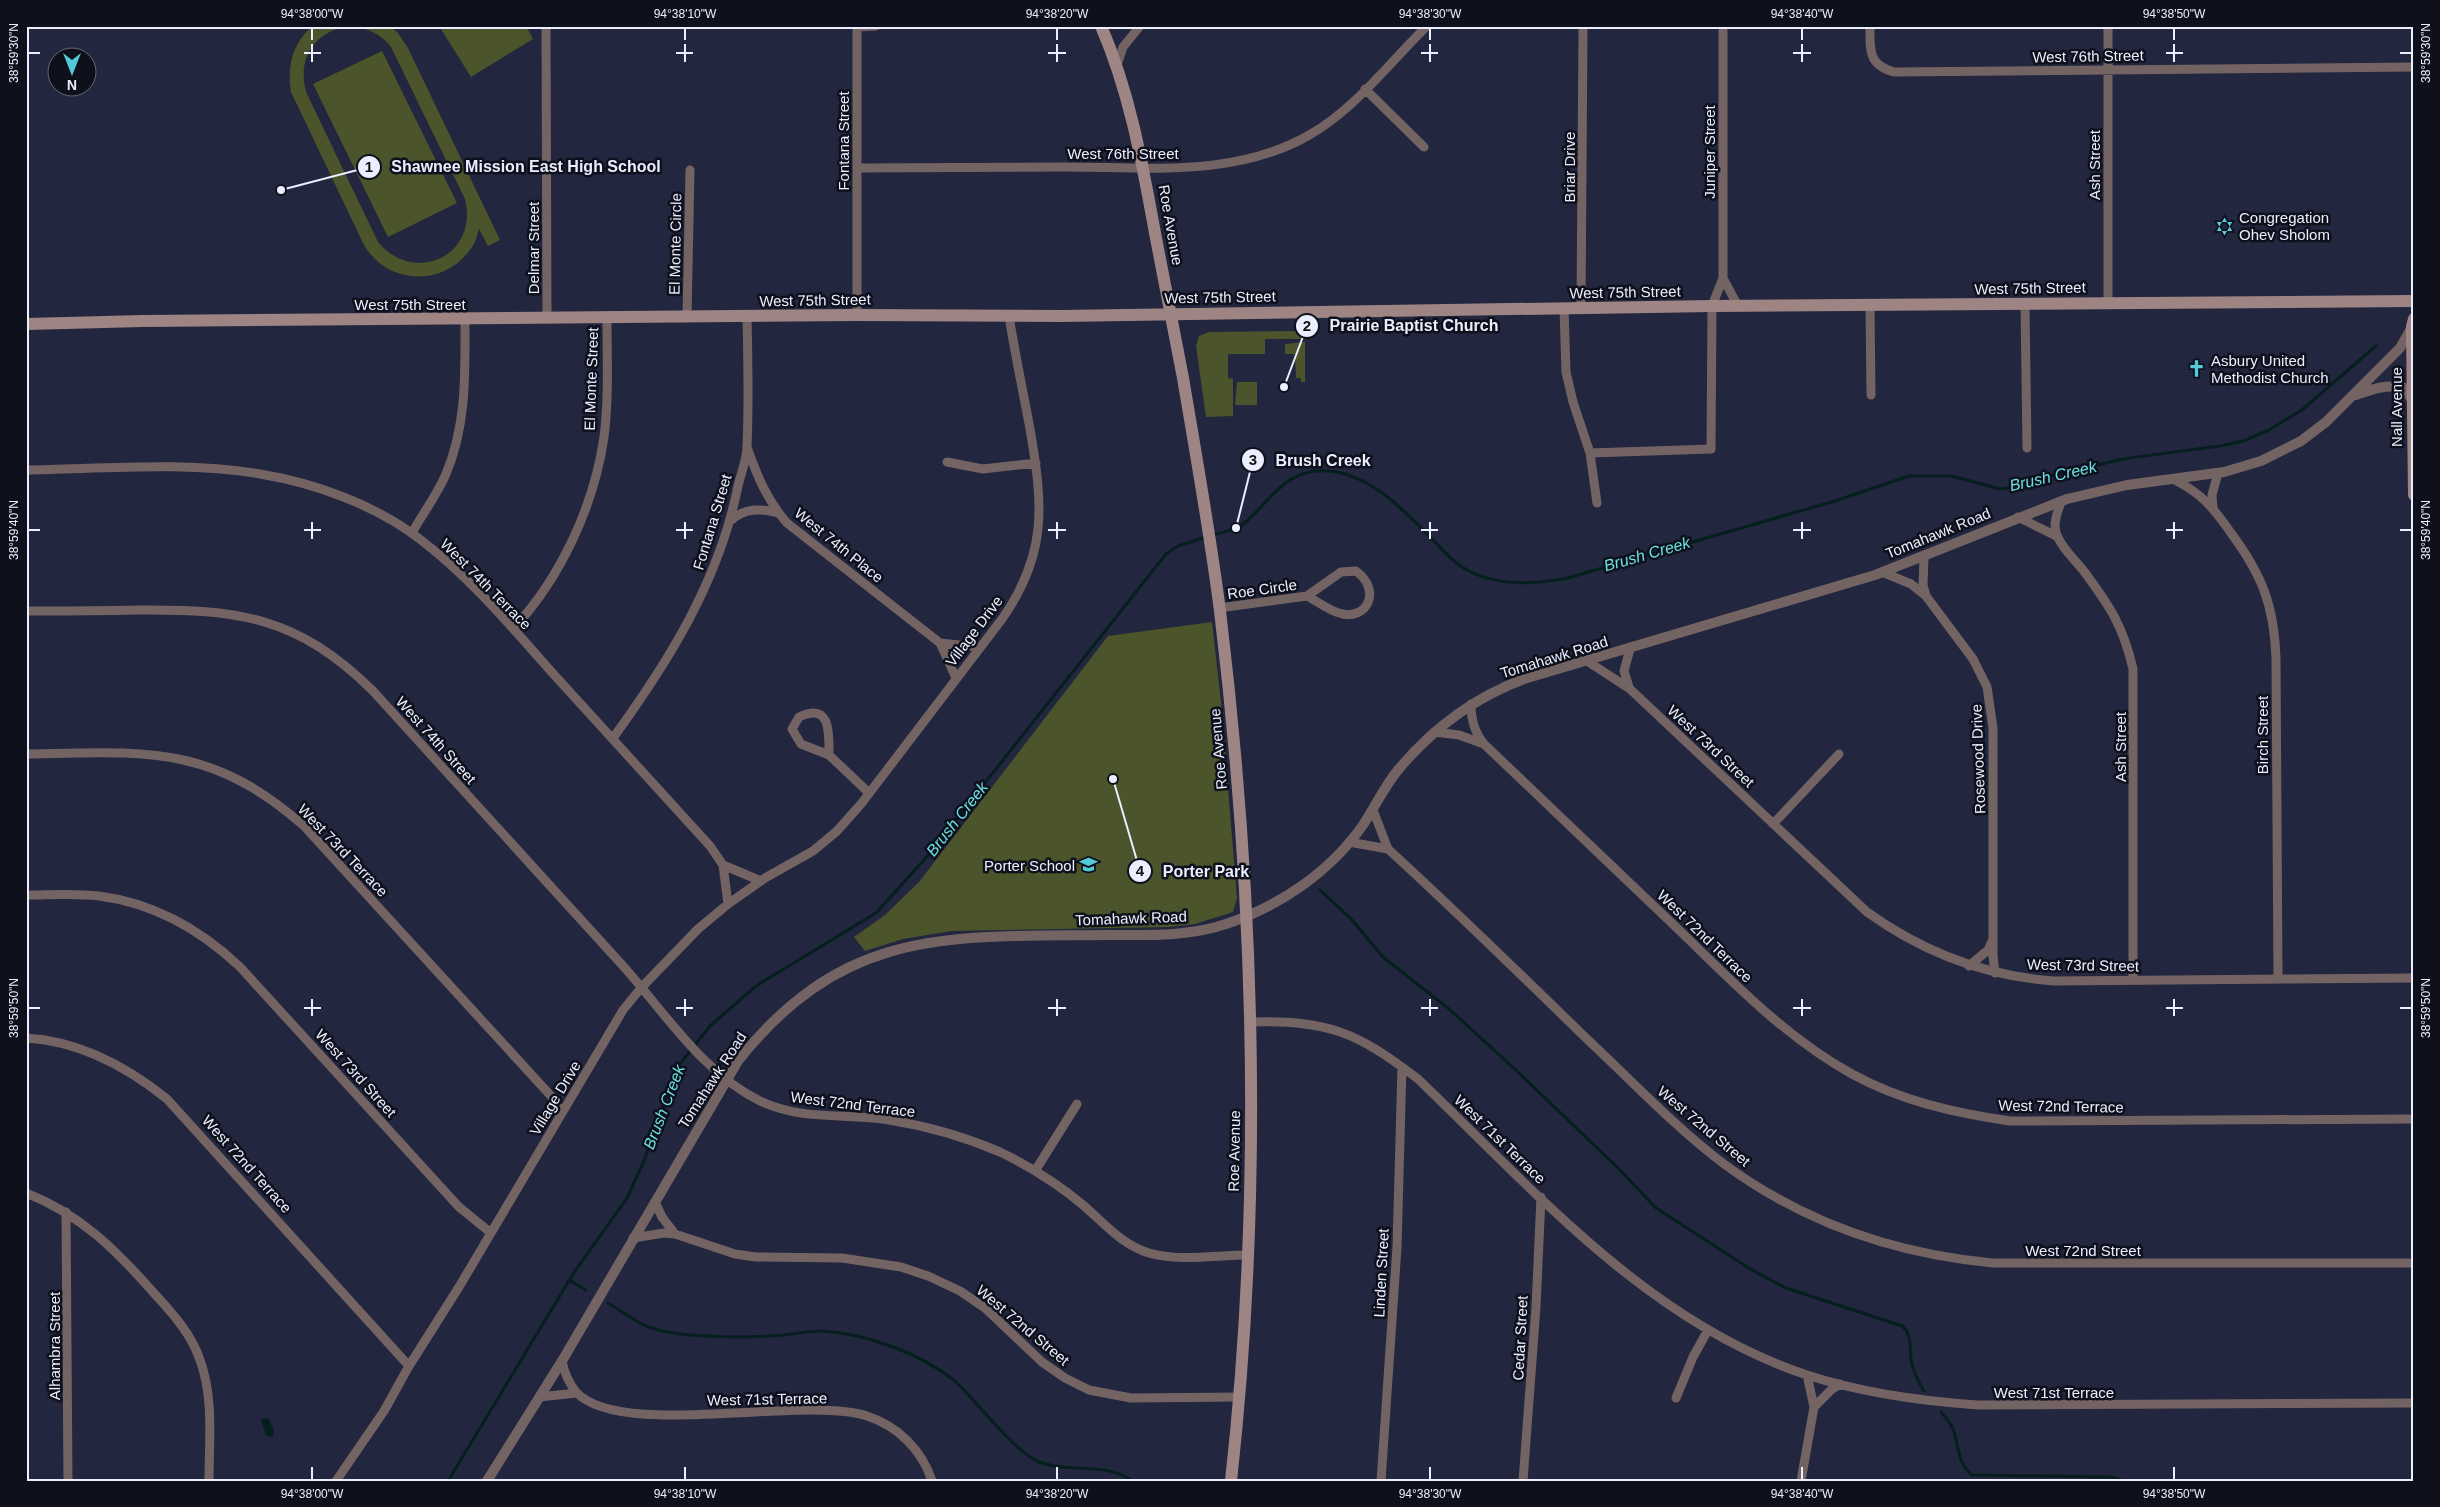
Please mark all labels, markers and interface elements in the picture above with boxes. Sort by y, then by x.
text: 94°38'00"W [281,7,344,21]
text: 94°38'10"W [654,7,717,21]
text: 94°38'20"W [1026,7,1089,21]
text: 94°38'30"W [1399,7,1462,21]
text: 94°38'40"W [1771,7,1834,21]
text: 94°38'50"W [2143,7,2206,21]
text: 38°59'30"N [7,23,21,83]
text: 38°59'30"N [2419,23,2433,83]
street label: West 76th Street [2032,47,2145,65]
north arrow [48,48,98,98]
text: N [67,77,77,93]
street label: Fontana Street [835,91,852,191]
street label: Juniper Street [1701,104,1718,199]
street label: Ash Street [2086,129,2103,200]
street label: Briar Drive [1561,132,1578,202]
street label: West 76th Street [1067,145,1180,162]
callout: Shawnee Mission East High School [356,151,670,182]
text: 1 [365,158,373,175]
text: Shawnee Mission East High School [391,158,661,175]
street label: Roe Avenue [1156,183,1186,267]
street label: El Monte Circle [666,193,684,295]
street label: Delmar Street [525,201,542,294]
place label: Congregation Ohev Sholom [2239,209,2330,243]
synagogue icon: Congregation Ohev Sholom [2215,216,2235,236]
street label: West 75th Street [1974,279,2087,297]
street label: West 75th Street [1569,283,1682,301]
street label: West 75th Street [1164,288,1277,306]
street label: West 75th Street [759,291,872,309]
street label: West 75th Street [354,296,467,313]
callout: Prairie Baptist Church [1295,310,1509,341]
text: 2 [1303,317,1311,334]
text: Prairie Baptist Church [1330,317,1498,334]
street label: El Monte Street [581,326,601,431]
place label: Asbury United Methodist Church [2211,352,2329,386]
church icon: Asbury United Methodist Church [2187,359,2207,379]
street label: Nall Avenue [2388,367,2405,447]
callout: Brush Creek [1241,445,1381,476]
text: 3 [1249,451,1257,468]
text: Brush Creek [1275,452,1371,469]
water label: Brush Creek [2008,457,2099,494]
street label: Fontana Street [689,471,735,572]
text: 38°59'40"N [7,500,21,560]
text: 38°59'40"N [2419,500,2433,560]
street label: West 74th Place [791,504,887,586]
street label: Tomahawk Road [1883,504,1993,562]
water label: Brush Creek [1602,533,1693,574]
street label: West 74th Terrace [437,535,535,633]
street label: Roe Circle [1226,576,1298,602]
street label: Village Drive [942,592,1006,670]
street label: Tomahawk Road [1498,633,1610,681]
street label: West 74th Street [392,693,480,788]
street label: Birch Street [2254,695,2271,774]
street label: West 73rd Street [1664,701,1758,791]
street label: Rosewood Drive [1968,704,1988,814]
street label: Roe Avenue [1206,708,1230,790]
street label: Ash Street [2112,711,2129,782]
water label: Brush Creek [923,778,992,859]
street label: West 73rd Terrace [295,800,391,900]
school or university icon: Porter School [1079,855,1099,875]
callout: Porter Park [1128,855,1259,886]
place label: Porter School [984,857,1075,874]
text: 4 [1136,862,1145,879]
text: Porter Park [1163,863,1249,880]
street label: West 72nd Terrace [1654,886,1756,986]
street label: Tomahawk Road [1075,908,1187,928]
street label: West 73rd Street [2027,956,2140,974]
text: 38°59'50"N [7,978,21,1038]
text: 38°59'50"N [2419,978,2433,1038]
street label: West 73rd Street [312,1026,400,1121]
street label: Tomahawk Road [674,1029,750,1131]
street label: Village Drive [526,1058,584,1138]
water label: Brush Creek [640,1062,688,1152]
street label: West 72nd Street [1654,1082,1754,1170]
street label: West 72nd Terrace [790,1088,916,1120]
street label: West 71st Terrace [1451,1091,1549,1187]
street label: West 72nd Terrace [1998,1096,2124,1116]
street label: Roe Avenue [1225,1110,1243,1192]
street label: West 72nd Terrace [199,1112,295,1216]
street label: Linden Street [1370,1227,1392,1318]
street label: West 72nd Street [2025,1242,2142,1259]
street label: West 72nd Street [973,1281,1073,1369]
street label: Alhambra Street [46,1291,63,1400]
street label: Cedar Street [1509,1294,1531,1381]
street label: West 71st Terrace [1994,1384,2114,1401]
street label: West 71st Terrace [707,1389,827,1409]
text: 94°38'00"W [281,1487,344,1501]
text: 94°38'10"W [654,1487,717,1501]
text: 94°38'20"W [1026,1487,1089,1501]
text: 94°38'30"W [1399,1487,1462,1501]
text: 94°38'40"W [1771,1487,1834,1501]
text: 94°38'50"W [2143,1487,2206,1501]

